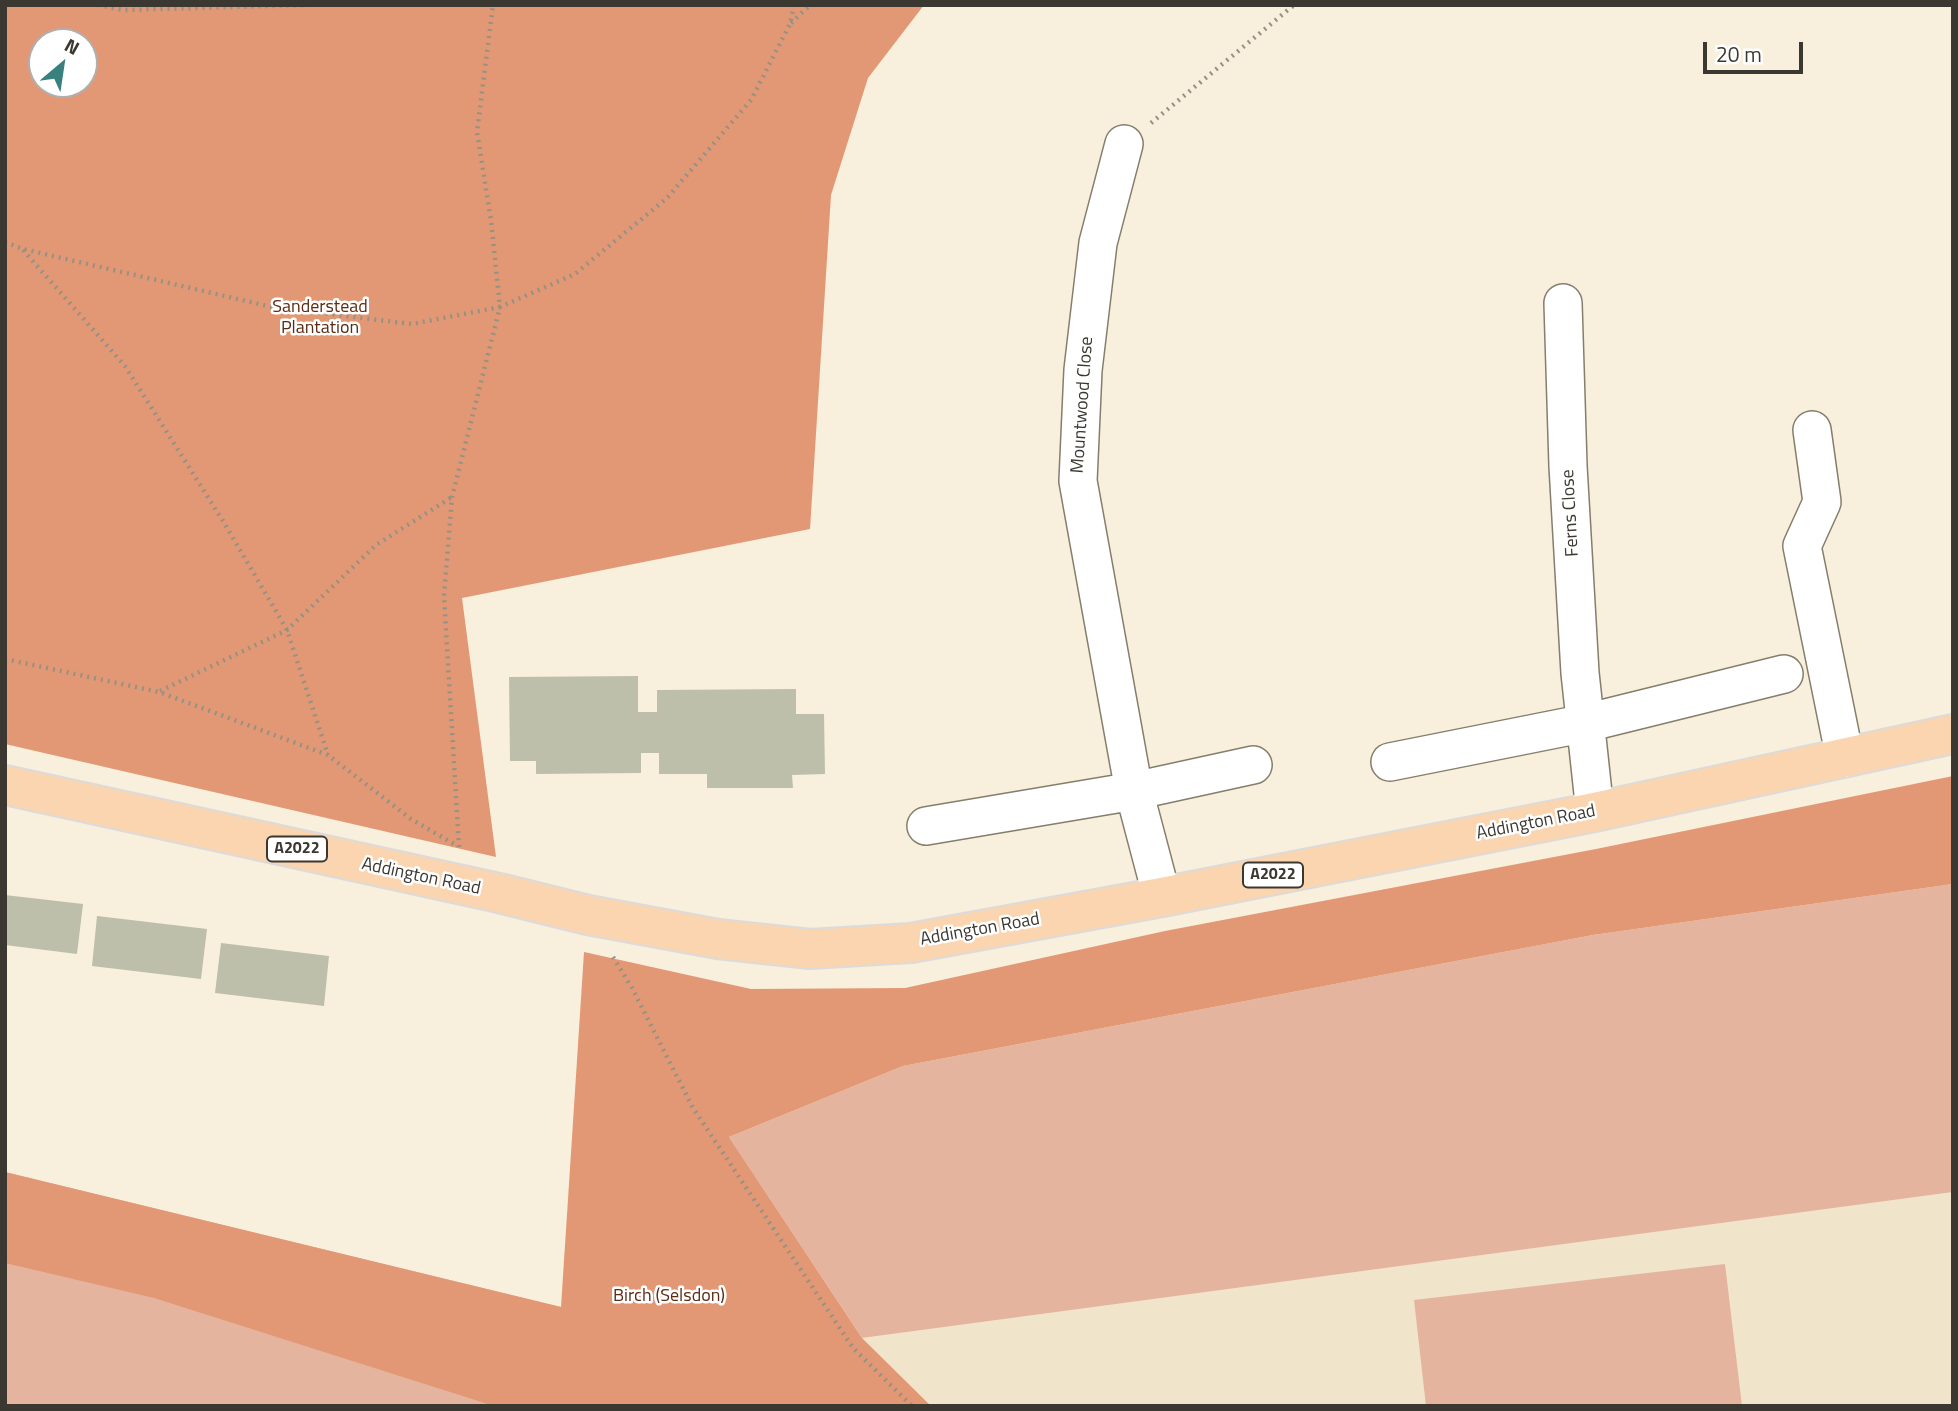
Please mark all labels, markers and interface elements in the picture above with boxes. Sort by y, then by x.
north arrow [28,28,98,98]
scale bar [1706,28,1806,72]
text: N [60,30,85,62]
text: 20 m [1716,38,1762,70]
park label: Sanderstead Plantation [272,297,368,340]
street label: Mountwood Close [1067,336,1099,474]
street label: Ferns Close [1558,469,1584,557]
street label: Addington Road [1475,801,1597,845]
road number: A2022 [267,836,327,862]
street label: Addington Road [360,854,482,900]
road number: A2022 [1243,862,1303,888]
street label: Addington Road [919,909,1041,951]
park label: Birch (Selsdon) [613,1286,725,1308]

